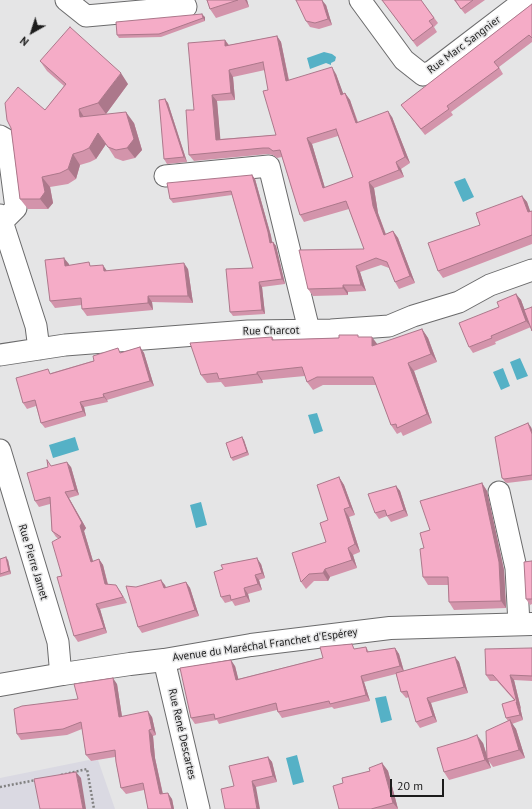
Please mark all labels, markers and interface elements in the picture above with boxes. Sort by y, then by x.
north arrow [12,12,52,52]
street label: Rue Marc Sangnier [425,13,503,77]
text: N [17,34,32,49]
street label: Rue Charcot [243,324,299,338]
street label: Rue Pierre Jamet [15,523,51,601]
street label: Avenue du Maréchal Franchet d'Espérey [172,625,358,665]
street label: Rue René Descartes [165,687,199,781]
scale bar [392,771,446,797]
text: 20 m [397,778,423,793]

